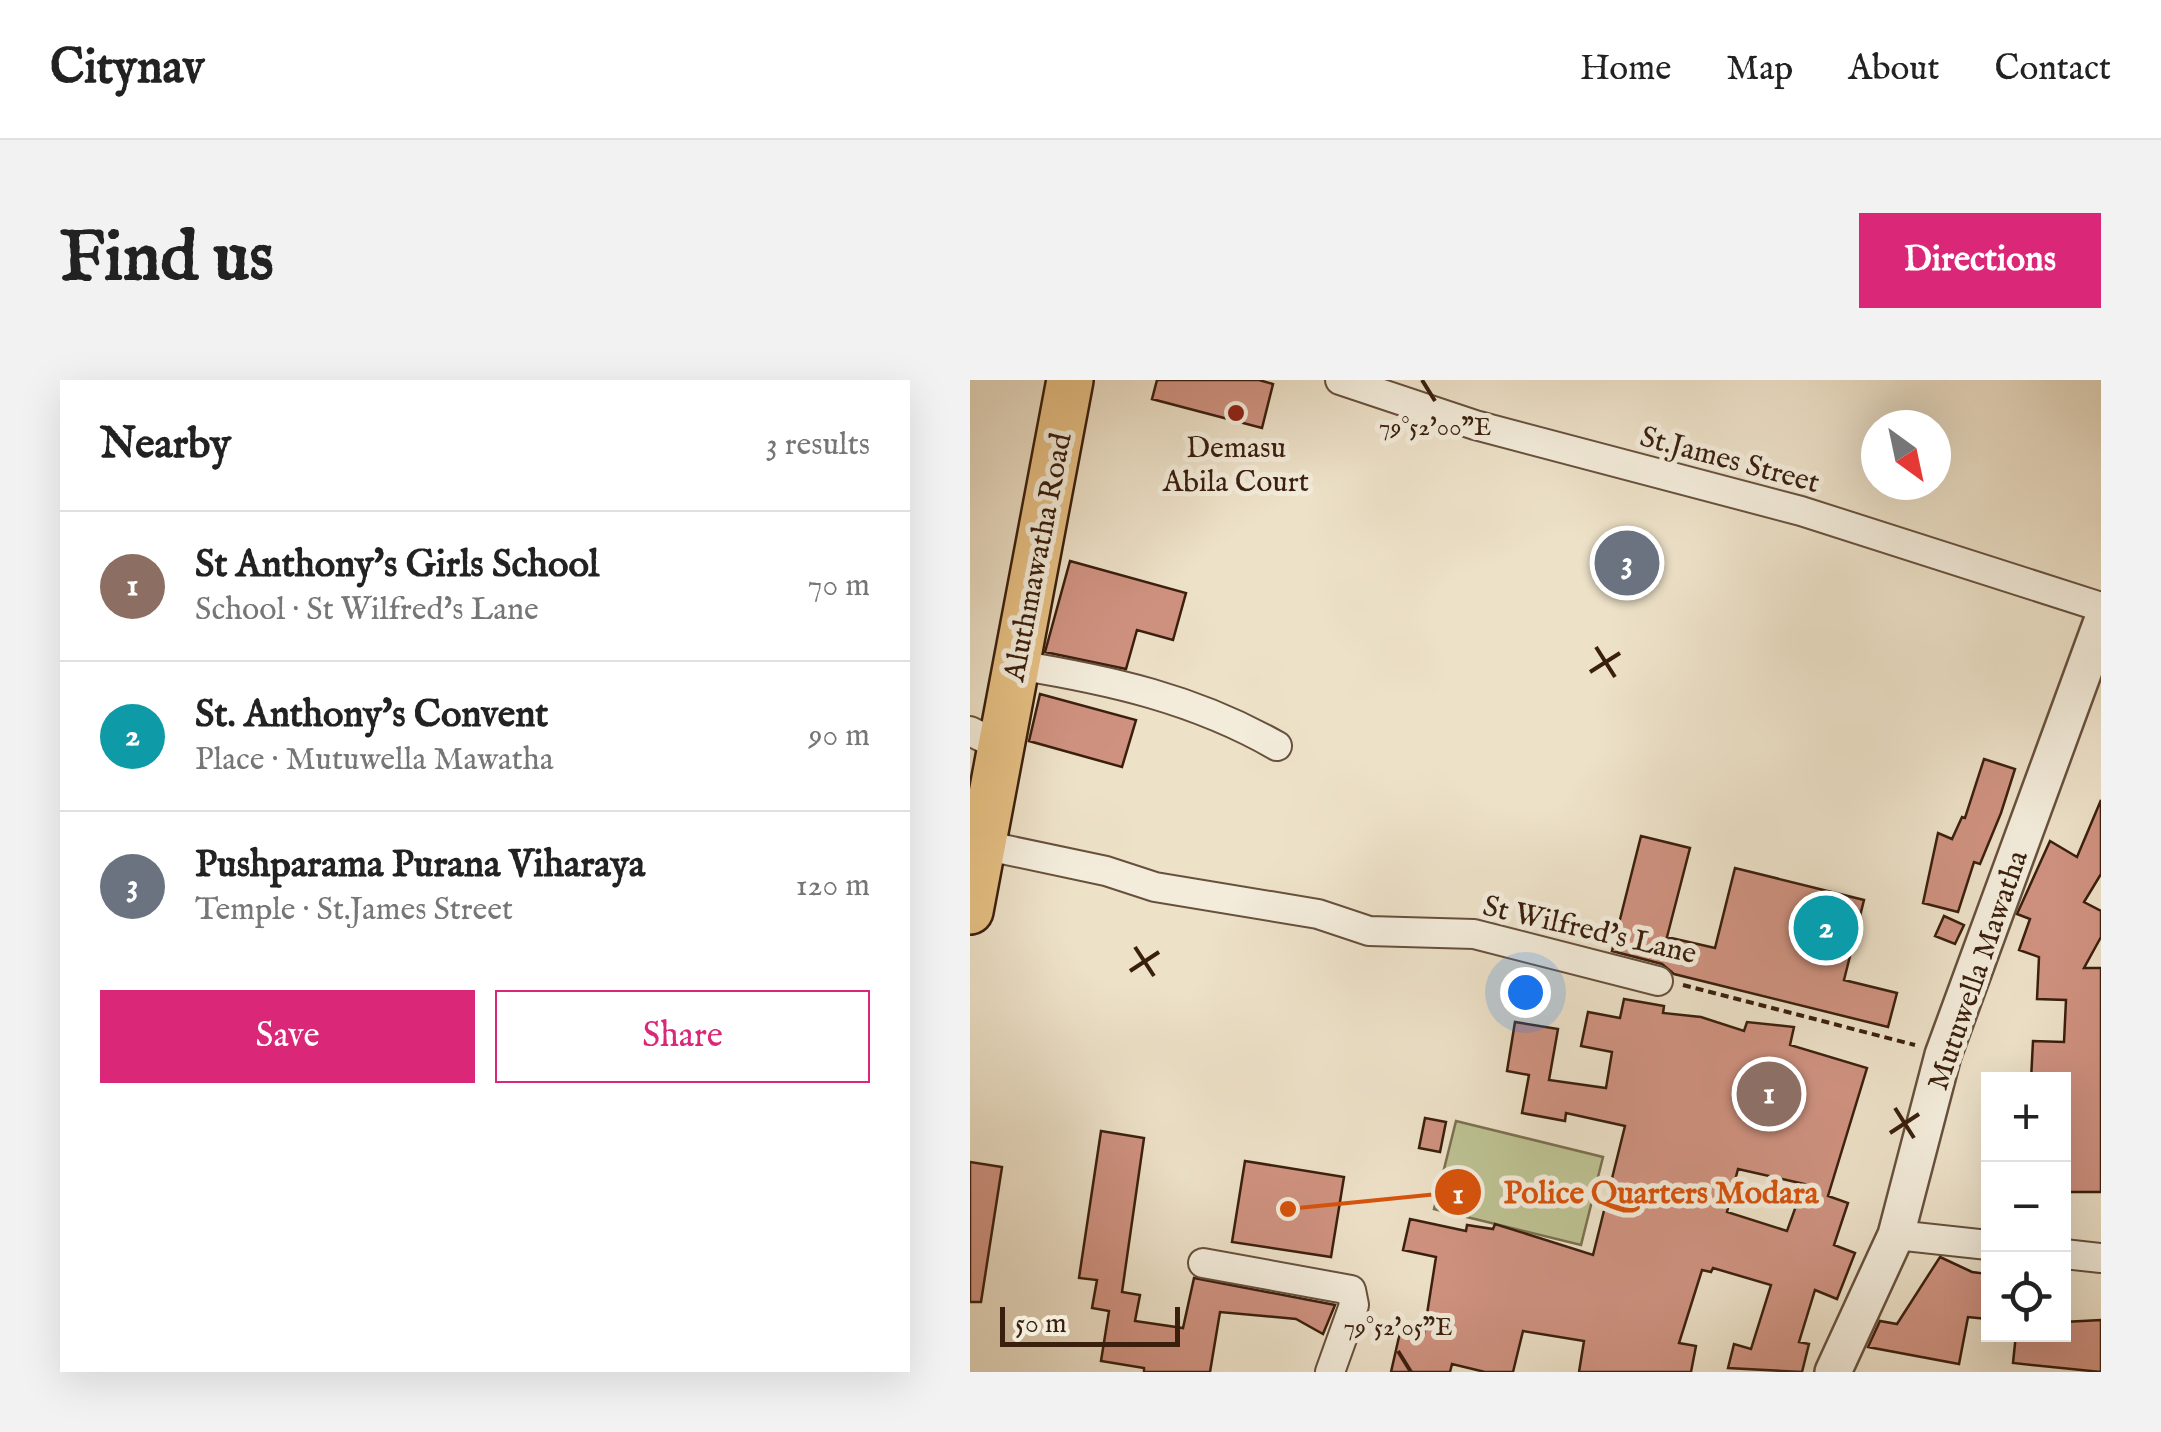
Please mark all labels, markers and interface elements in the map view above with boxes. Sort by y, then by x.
text: Citynav [50,39,204,99]
text: Home [1580,47,1671,92]
text: Map [1726,47,1793,92]
text: About [1848,47,1940,92]
text: Contact [1995,47,2111,92]
button: Directions [1859,213,2101,308]
text: Find us [60,216,274,304]
marker: Demasu Abila Court [1225,402,1247,424]
north arrow [1861,410,1951,500]
text: 79°52'00"E [1379,412,1491,444]
text: Nearby [100,419,231,472]
street label: St.James Street [1636,419,1823,503]
text: 3 results [766,425,870,466]
street label: Aluthmawatha Road [996,429,1082,686]
place label: Demasu Abila Court [1162,430,1309,502]
pin: 3 [1594,526,1660,600]
text: St Anthony's Girls School [195,542,599,590]
text: 1 [127,566,138,607]
text: 70 m [808,566,870,607]
text: School · St Wilfred's Lane [195,590,539,631]
text: St. Anthony's Convent [195,692,548,740]
text: 2 [125,716,140,757]
text: 90 m [809,716,870,757]
text: Place · Mutuwella Mawatha [195,740,554,781]
text: Pushparama Purana Viharaya [195,842,645,890]
street label: Mutuwella Mawatha [1920,846,2038,1096]
text: 3 [127,866,138,907]
text: 120 m [796,866,870,907]
street label: St Wilfred's Lane [1479,888,1700,974]
text: Temple · St.James Street [195,890,513,931]
pin: 2 [1794,890,1858,966]
your location [1500,967,1551,1018]
button: Save [100,990,475,1083]
button: Share [495,990,870,1083]
pin: 1 [1736,1056,1802,1132]
map controls [1981,1072,2071,1342]
button: + [1981,1072,2071,1162]
callout: Police Quarters Modara [1433,1161,1838,1223]
button: − [1981,1162,2071,1252]
text: Police Quarters Modara [1503,1174,1820,1215]
text: 1 [1452,1176,1464,1214]
button: locate [1981,1252,2071,1342]
scale bar [1000,1302,1180,1346]
text: 50 m [1015,1307,1067,1342]
text: 79°52'05"E [1343,1312,1453,1344]

